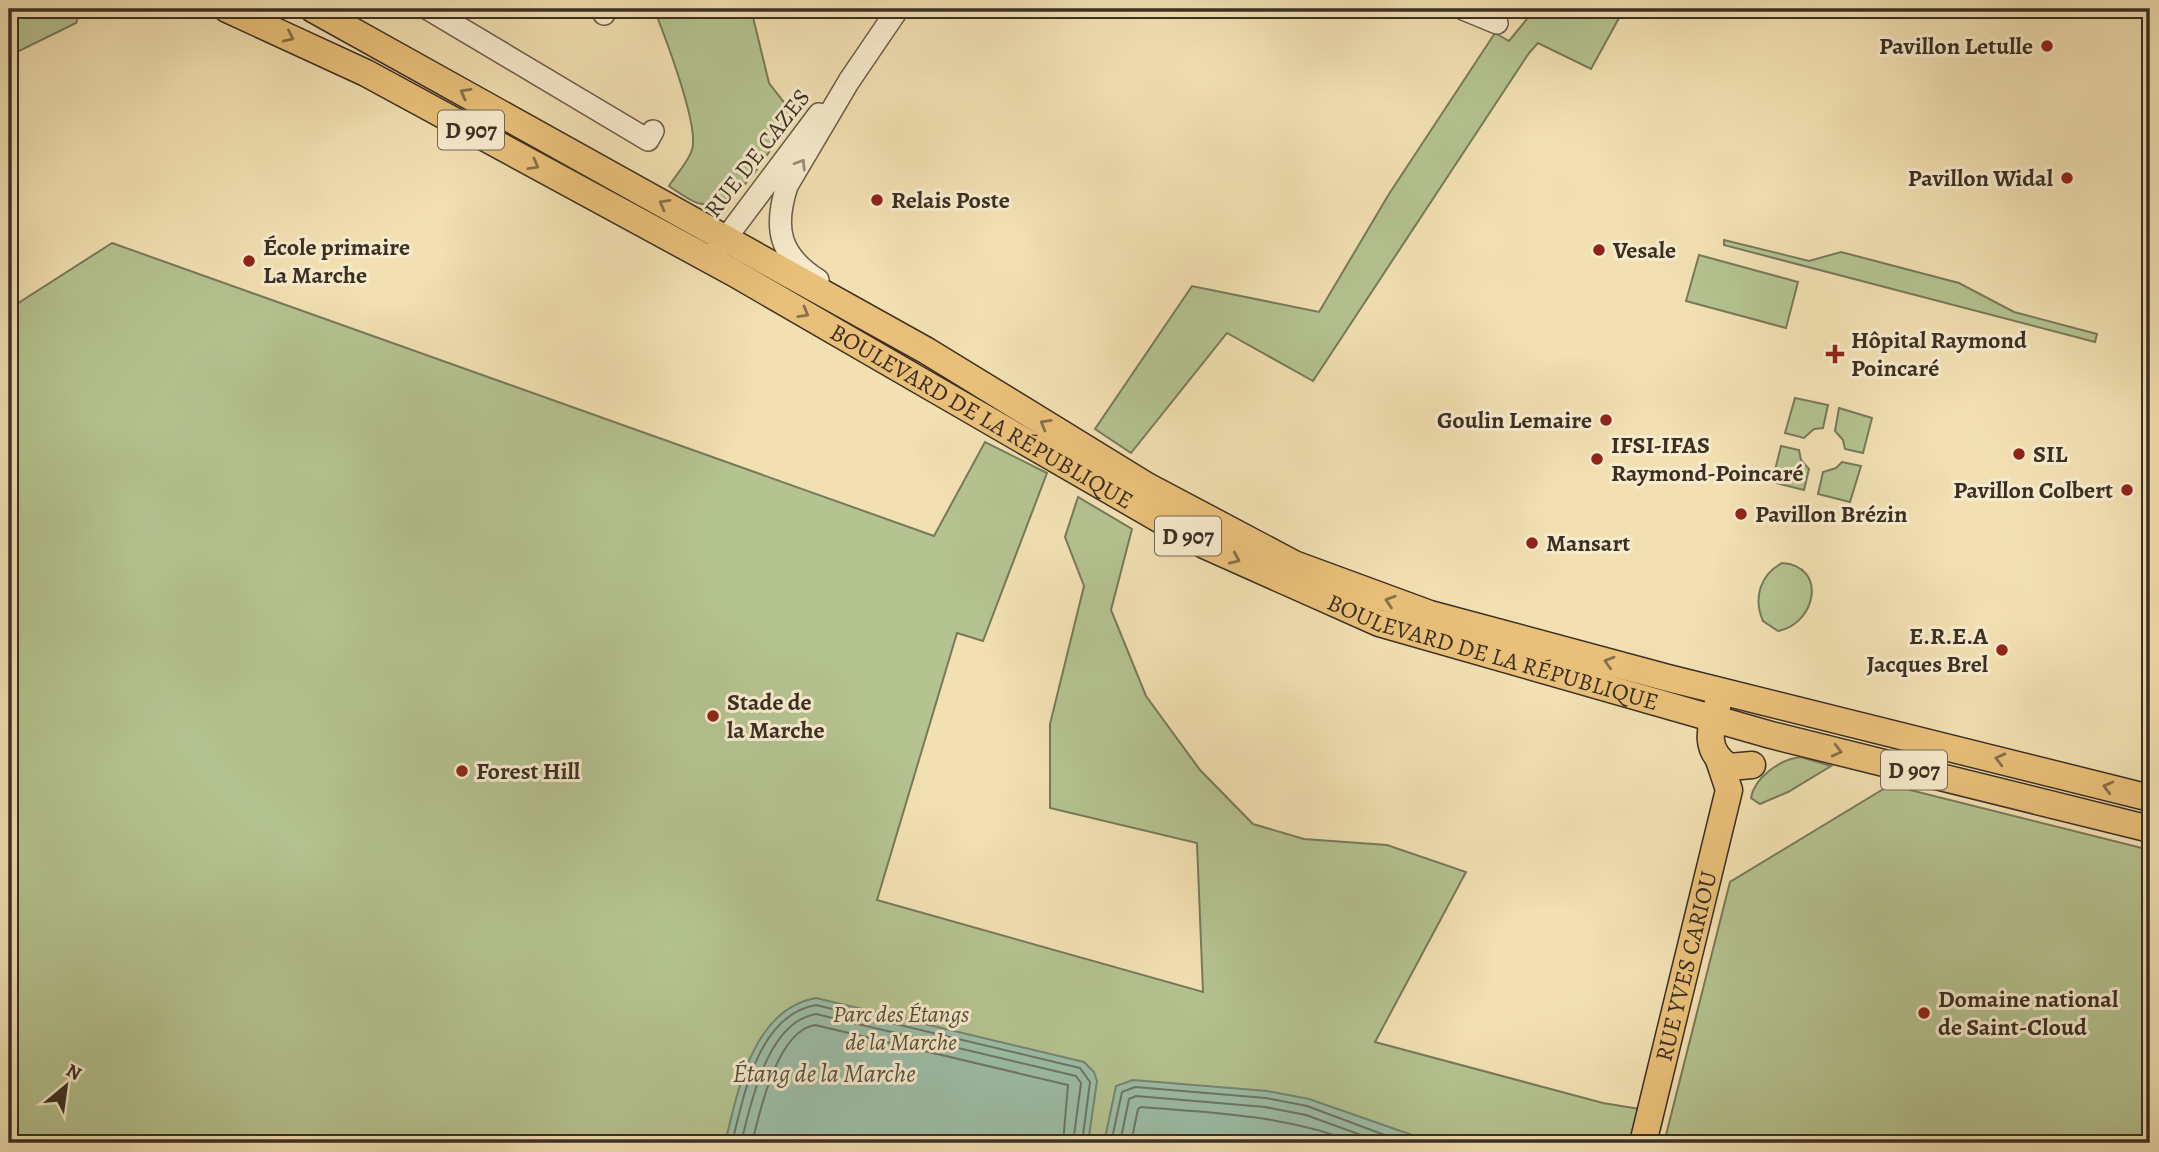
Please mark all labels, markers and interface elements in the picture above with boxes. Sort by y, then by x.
one-way arrow [282,29,294,43]
place label: Pavillon Letulle [1879,30,2033,62]
marker: Pavillon Letulle [2039,38,2055,54]
street label: RUE DE CAZES [697,82,817,224]
one-way arrow [460,88,473,101]
road number: D 907 [438,111,504,150]
one-way arrow [527,156,539,170]
one-way arrow [792,158,805,171]
place label: Pavillon Widal [1908,162,2054,194]
marker: Pavillon Widal [2059,170,2075,186]
place label: Relais Poste [891,184,1010,216]
marker: Relais Poste [869,192,885,208]
one-way arrow [659,199,671,212]
place label: École primaire La Marche [263,231,410,291]
place label: Vesale [1612,234,1676,266]
marker: Vesale [1591,242,1607,258]
marker: École primaire La Marche [241,253,257,269]
one-way arrow [796,305,809,318]
street label: BOULEVARD DE LA RÉPUBLIQUE [824,316,1139,517]
place label: Hôpital Raymond Poincaré [1851,324,2027,384]
marker: Hôpital Raymond Poincaré [1825,344,1845,364]
place label: Goulin Lemaire [1437,404,1592,436]
marker: Goulin Lemaire [1598,412,1614,428]
one-way arrow [1040,419,1053,432]
place label: IFSI-IFAS Raymond-Poincaré [1611,429,1803,489]
place label: SIL [2033,438,2068,470]
marker: SIL [2011,446,2027,462]
marker: IFSI-IFAS Raymond-Poincaré [1589,451,1605,467]
place label: Pavillon Colbert [1953,474,2113,506]
marker: Pavillon Colbert [2119,482,2135,498]
place label: Pavillon Brézin [1755,498,1908,530]
marker: Pavillon Brézin [1733,506,1749,522]
road number: D 907 [1155,516,1221,556]
place label: Mansart [1546,527,1630,559]
marker: Mansart [1524,535,1540,551]
one-way arrow [1228,551,1240,565]
street label: BOULEVARD DE LA RÉPUBLIQUE [1322,586,1662,718]
one-way arrow [1384,595,1397,609]
place label: E.R.E.A Jacques Brel [1867,620,1989,680]
marker: E.R.E.A Jacques Brel [1994,642,2010,658]
one-way arrow [1603,656,1615,670]
place label: Stade de la Marche [727,686,825,746]
marker: Stade de la Marche [705,708,721,724]
one-way arrow [1831,743,1843,757]
road number: D 907 [1881,750,1947,790]
one-way arrow [1994,753,2006,767]
place label: Forest Hill [476,755,581,787]
marker: Forest Hill [454,763,470,779]
one-way arrow [2102,780,2114,795]
street label: RUE YVES CARIOU [1647,868,1725,1065]
place label: Domaine national de Saint-Cloud [1938,983,2119,1043]
park label: Parc des Étangs de la Marche [833,998,969,1058]
marker: Domaine national de Saint-Cloud [1916,1005,1932,1021]
north arrow [32,1050,102,1120]
water label: Étang de la Marche [732,1056,916,1091]
text: N [61,1057,86,1087]

